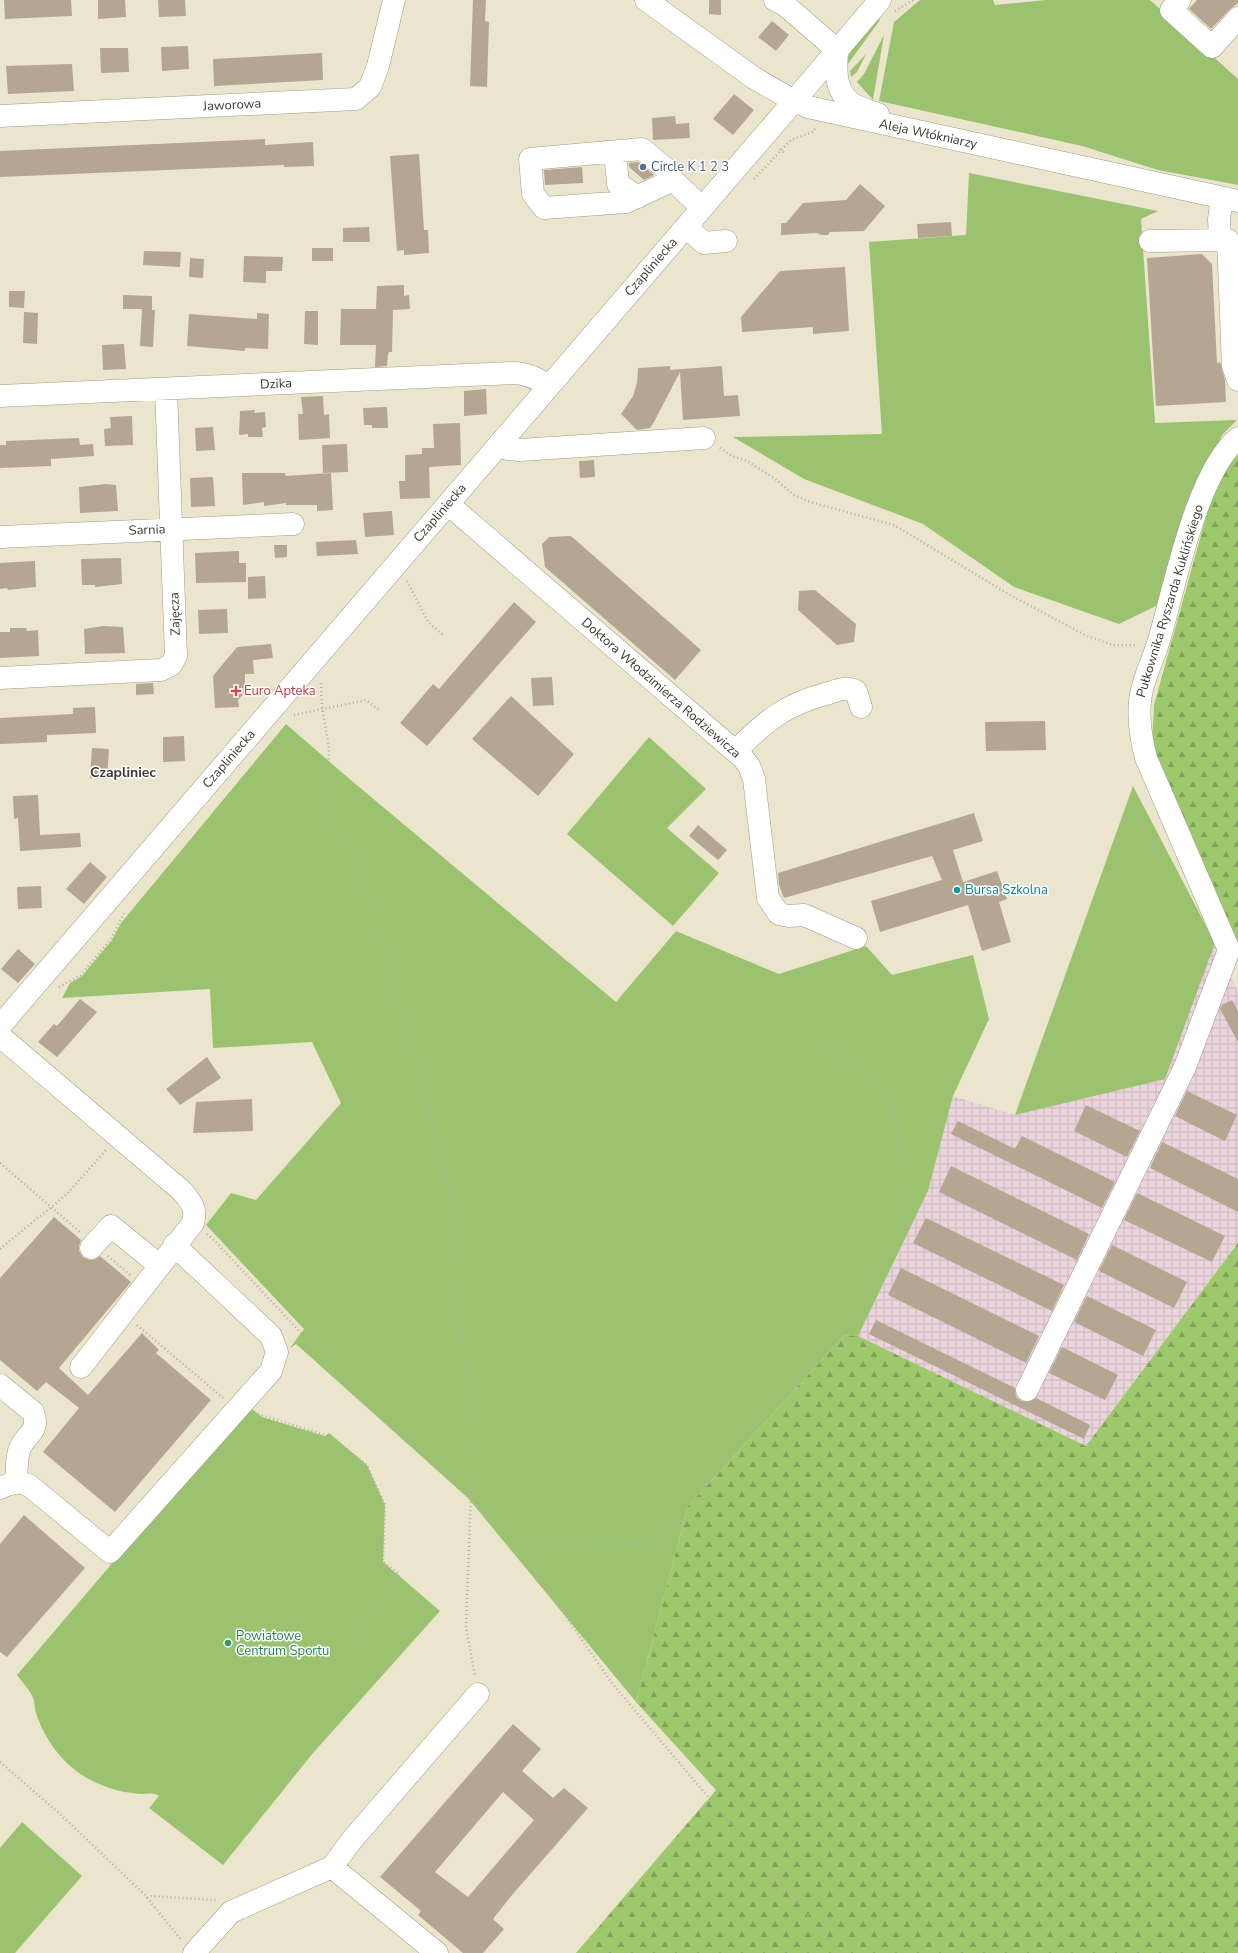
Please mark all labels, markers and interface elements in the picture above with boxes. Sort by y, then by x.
street label: Jaworowa [201,94,262,116]
street label: Aleja Włókniarzy [877,115,979,153]
place label: Circle K 1 2 3 [651,158,729,176]
marker: Circle K 1 2 3 [638,162,648,172]
street label: Czapliniecka [620,234,682,300]
street label: Dzika [260,374,292,394]
street label: Czapliniecka [409,480,471,546]
street label: Pułkownika Ryszarda Kuklińskiego [1132,502,1208,700]
street label: Sarnia [128,520,166,540]
street label: Zajęcza [165,592,185,636]
street label: Doktora Włodzimierza Rodziewicza [577,614,745,762]
place label: Euro Apteka [244,682,316,700]
marker: Euro Apteka [231,686,241,696]
street label: Czapliniecka [198,726,260,792]
district label: Czapliniec [90,763,156,782]
place label: Bursa Szkolna [965,881,1048,899]
marker: Bursa Szkolna [952,885,962,895]
place label: Powiatowe Centrum Sportu [236,1627,329,1660]
marker: Powiatowe Centrum Sportu [223,1638,233,1648]

